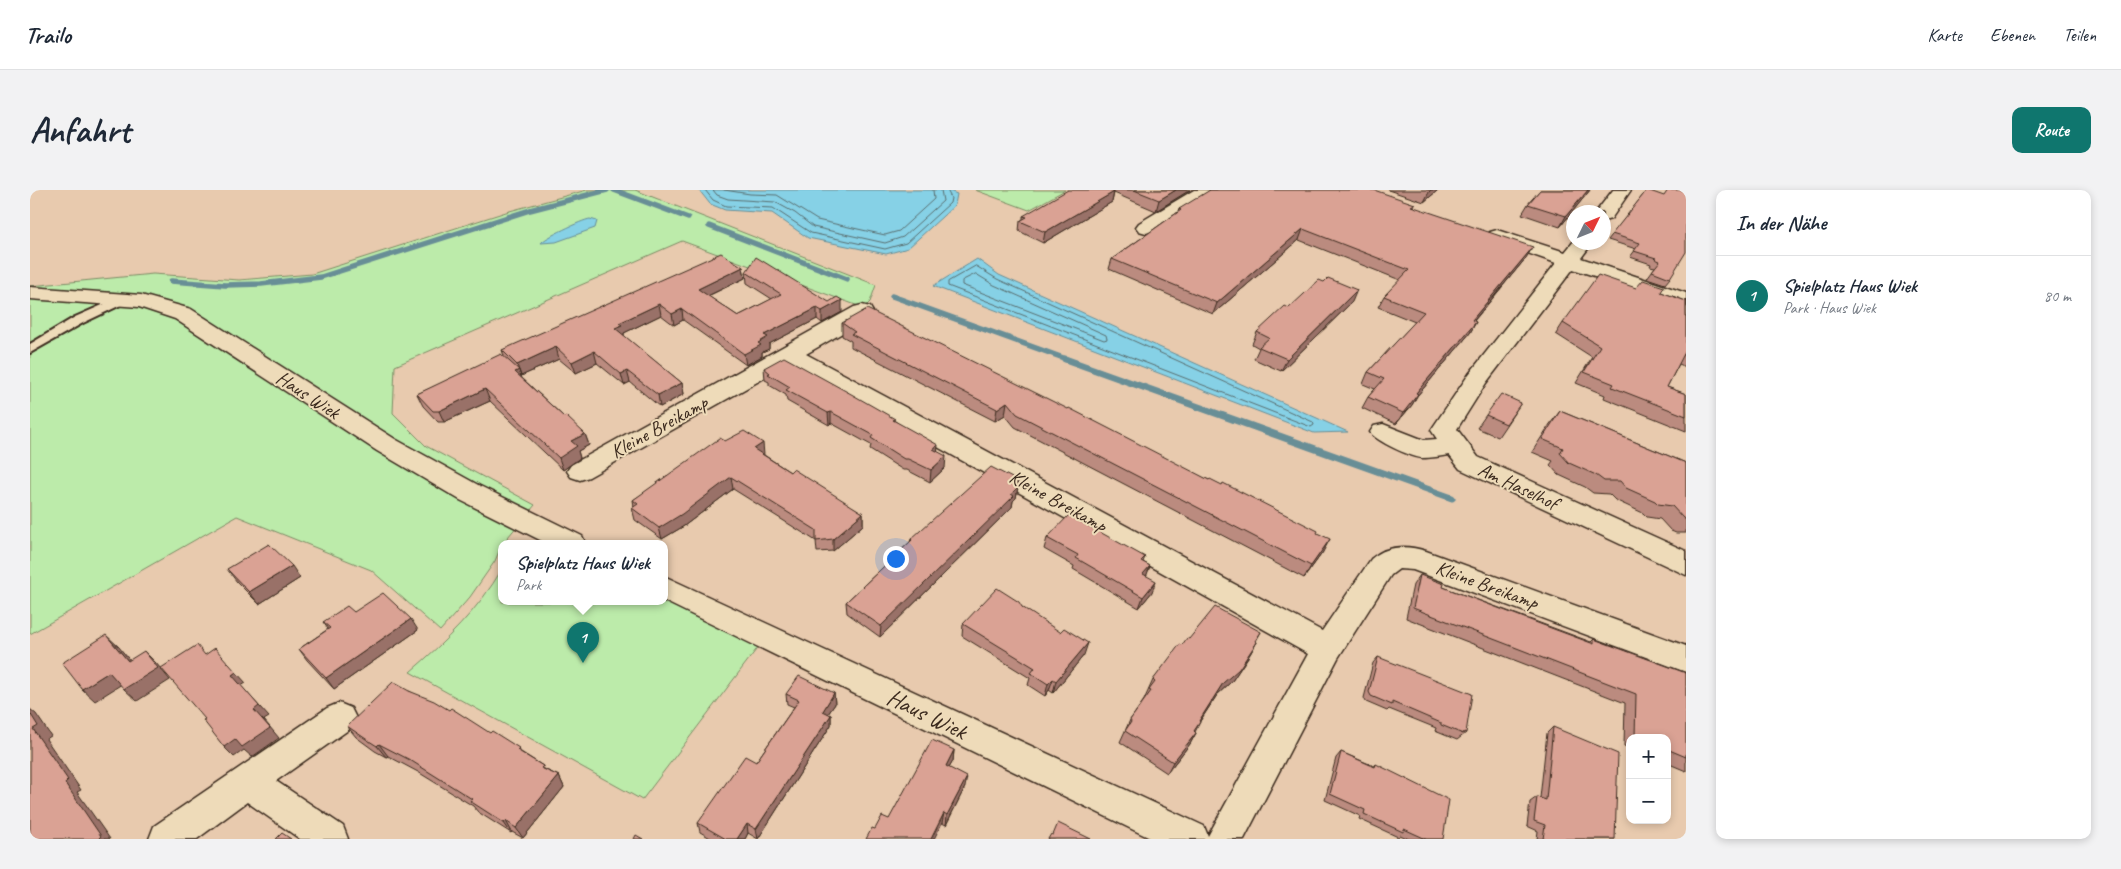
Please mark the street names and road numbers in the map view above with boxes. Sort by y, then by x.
street label: Haus Wiek [271,365,346,426]
street label: Kleine Breikamp [606,389,713,464]
street label: Am Haselhof [1474,457,1566,517]
street label: Kleine Breikamp [1005,464,1112,539]
street label: Kleine Breikamp [1432,555,1543,616]
street label: Haus Wiek [882,682,974,747]

